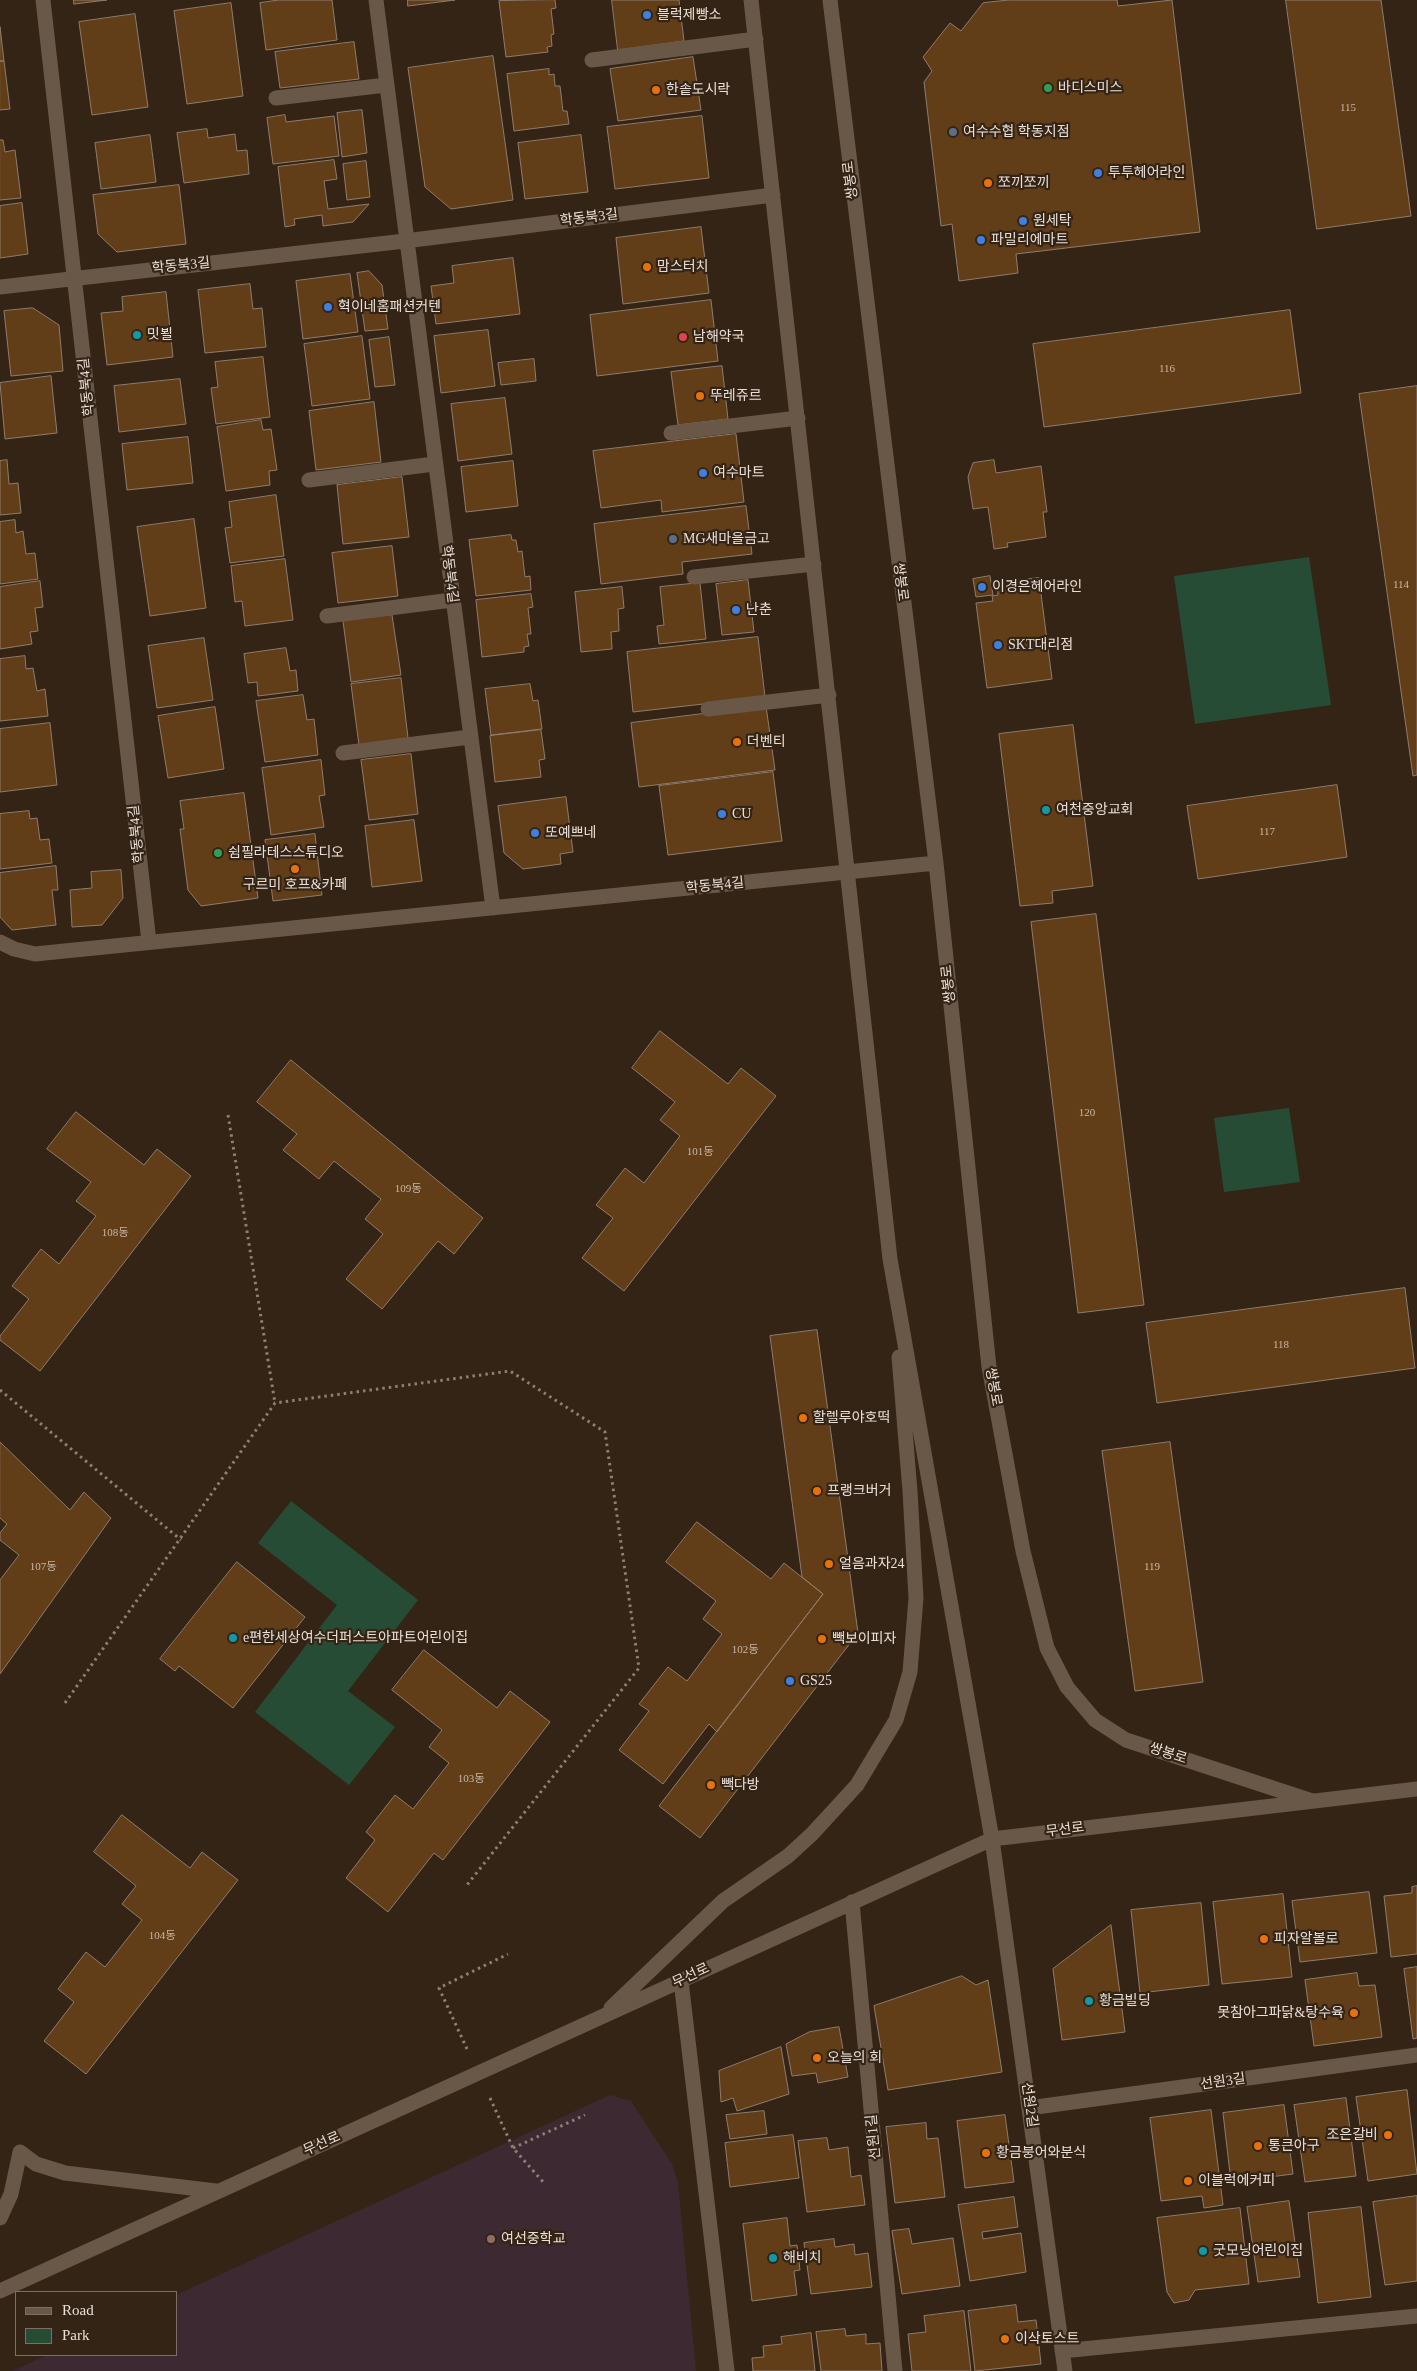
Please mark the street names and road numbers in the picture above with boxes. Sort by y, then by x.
street label: 쌍봉로 [840,160,862,200]
street label: 학동북3길 [559,206,619,230]
street label: 학동북3길 [151,255,211,277]
street label: 학동북4길 [76,357,98,417]
street label: 학동북4길 [437,544,461,604]
street label: 쌍봉로 [889,562,911,602]
street label: 학동북4길 [126,804,148,864]
street label: 학동북4길 [685,875,745,897]
street label: 쌍봉로 [939,964,959,1004]
street label: 쌍봉로 [981,1367,1005,1407]
street label: 쌍봉로 [1147,1740,1189,1768]
street label: 무선로 [1045,1819,1085,1841]
street label: 무선로 [670,1960,712,1992]
street label: 선원3길 [1199,2071,1247,2093]
street label: 선원2길 [1018,2081,1040,2129]
street label: 선원1길 [864,2114,884,2160]
street label: 무선로 [301,2128,343,2160]

